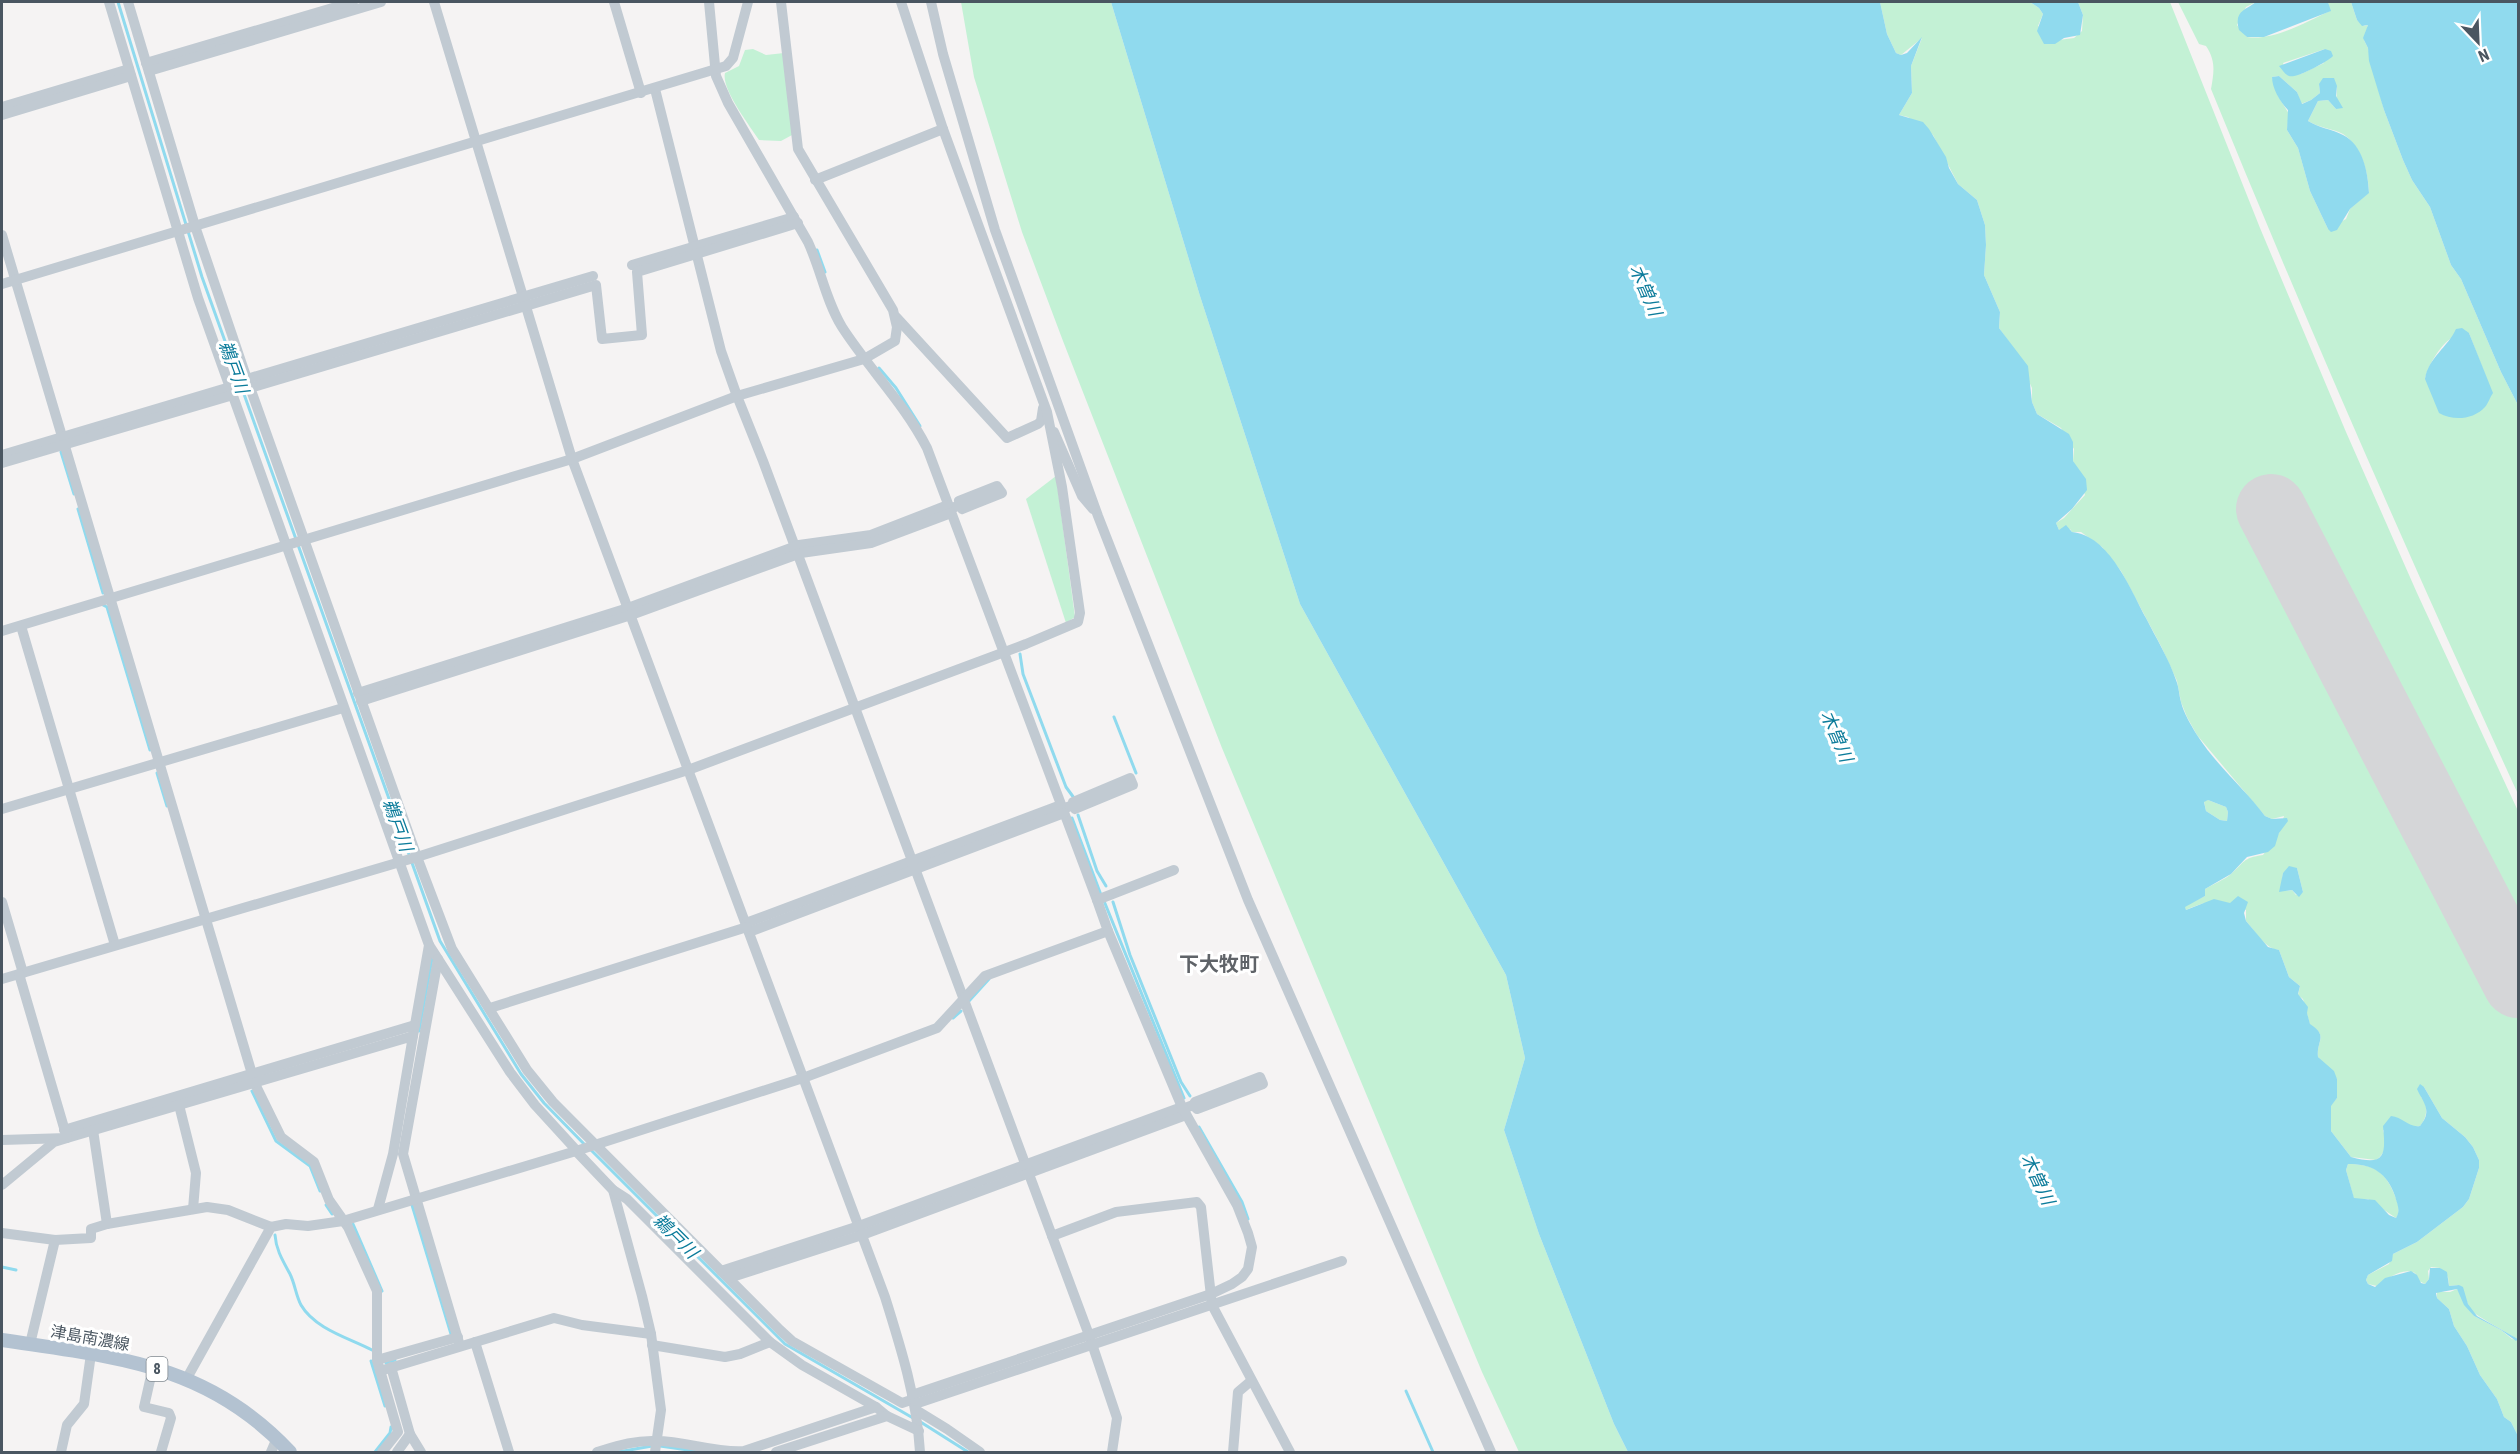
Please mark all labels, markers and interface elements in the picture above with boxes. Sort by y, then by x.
north arrow [2448,12,2508,72]
text: N [2475,45,2492,66]
water label: 木曽川 [1626,261,1667,321]
water label: 鵜戸川 [215,338,254,398]
water label: 木曽川 [1817,707,1858,767]
water label: 鵜戸川 [379,796,418,856]
district label: 下大牧町 [1179,952,1259,976]
water label: 木曽川 [2017,1150,2060,1210]
water label: 鵜戸川 [649,1209,704,1264]
street label: 津島南濃線 [49,1322,131,1354]
road number: 8 [146,1357,168,1381]

